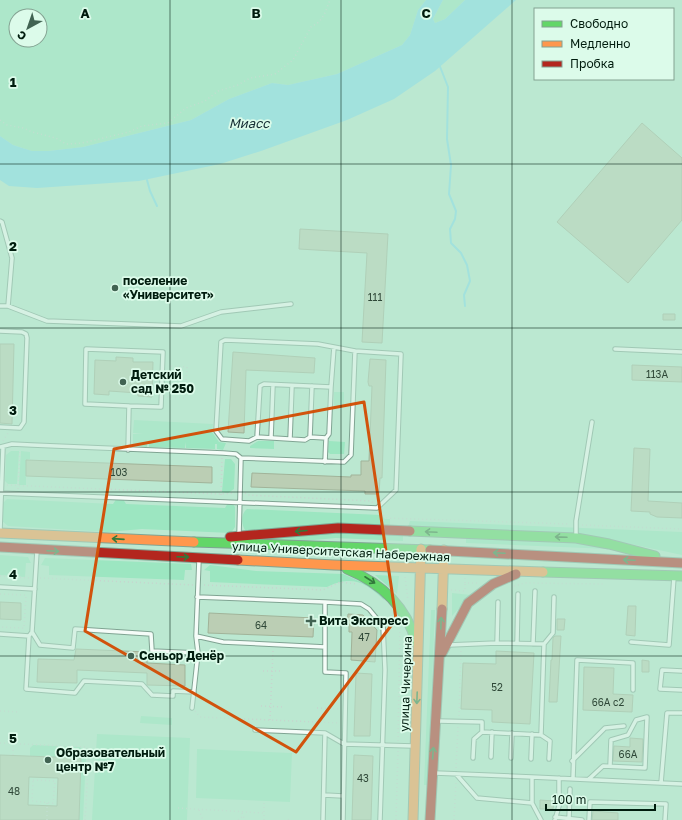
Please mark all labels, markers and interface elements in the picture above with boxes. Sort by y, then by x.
text: A [80,5,90,21]
text: B [251,5,261,21]
text: C [421,5,431,21]
north arrow [8,8,48,48]
legend [534,8,674,80]
text: Свободно [570,16,628,31]
text: С [14,28,28,44]
text: Медленно [570,36,630,51]
text: Пробка [570,56,614,71]
text: 1 [10,74,17,90]
water label: Миасс [229,115,270,131]
text: 2 [9,238,17,254]
place label: поселение «Университет» [123,273,214,302]
marker: поселение «Университет» [110,283,120,293]
house number: 111 [368,291,382,303]
place label: Детский сад № 250 [131,367,194,396]
house number: 113А [646,368,668,380]
marker: Детский сад № 250 [118,377,128,387]
text: 3 [9,402,17,418]
house number: 103 [111,466,128,478]
one-way arrow [295,528,308,535]
one-way arrow [425,528,438,536]
one-way arrow [555,534,568,541]
one-way arrow [112,536,125,543]
street label: улица Университетская Набережная [232,538,450,565]
one-way arrow [46,547,59,555]
one-way arrow [493,549,506,556]
one-way arrow [176,553,189,560]
one-way arrow [623,556,636,563]
text: 4 [9,566,17,582]
one-way arrow [364,576,375,584]
place label: Вита Экспресс [319,613,408,628]
marker: Вита Экспресс [306,616,316,626]
one-way arrow [437,617,445,630]
house number: 64 [255,619,267,631]
house number: 47 [358,631,370,643]
street label: улица Чичерина [396,636,415,732]
place label: Сеньор Денёр [139,648,225,663]
marker: Сеньор Денёр [126,651,136,661]
house number: 52 [491,681,503,693]
one-way arrow [414,691,421,704]
house number: 66А с2 [592,696,624,708]
text: 5 [9,730,17,746]
place label: Образовательный центр №7 [56,745,165,774]
one-way arrow [430,747,437,760]
house number: 66А [619,748,638,760]
marker: Образовательный центр №7 [43,755,53,765]
house number: 43 [357,772,369,784]
house number: 48 [8,785,20,797]
scale bar [546,786,655,812]
text: 100 m [552,792,586,807]

